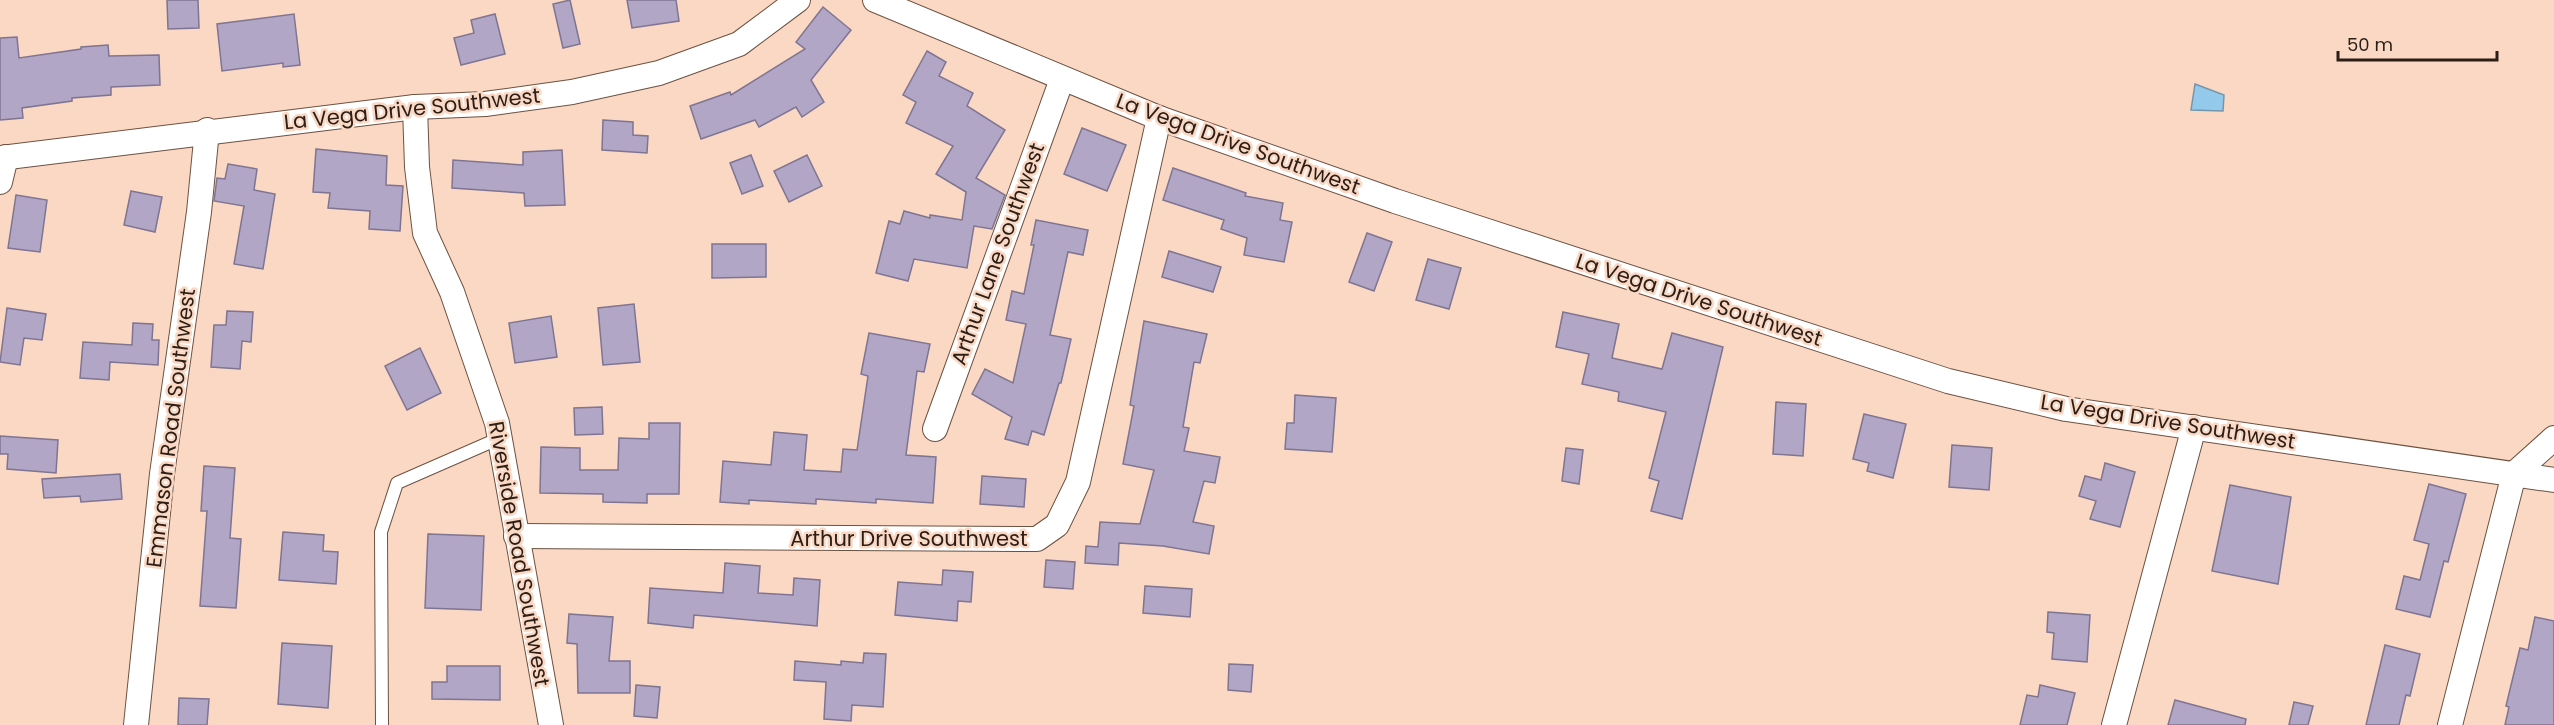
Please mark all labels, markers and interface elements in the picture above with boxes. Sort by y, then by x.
scale bar [2338,24,2497,62]
text: 50 m [2347,32,2393,57]
street label: La Vega Drive Southwest [282,81,542,136]
street label: La Vega Drive Southwest [1112,86,1364,201]
street label: Arthur Lane Southwest [944,139,1051,369]
street label: La Vega Drive Southwest [1572,246,1826,353]
street label: Emmason Road Southwest [139,287,202,569]
street label: La Vega Drive Southwest [2039,387,2298,456]
street label: Riverside Road Southwest [482,419,557,689]
street label: Arthur Drive Southwest [790,524,1028,553]

